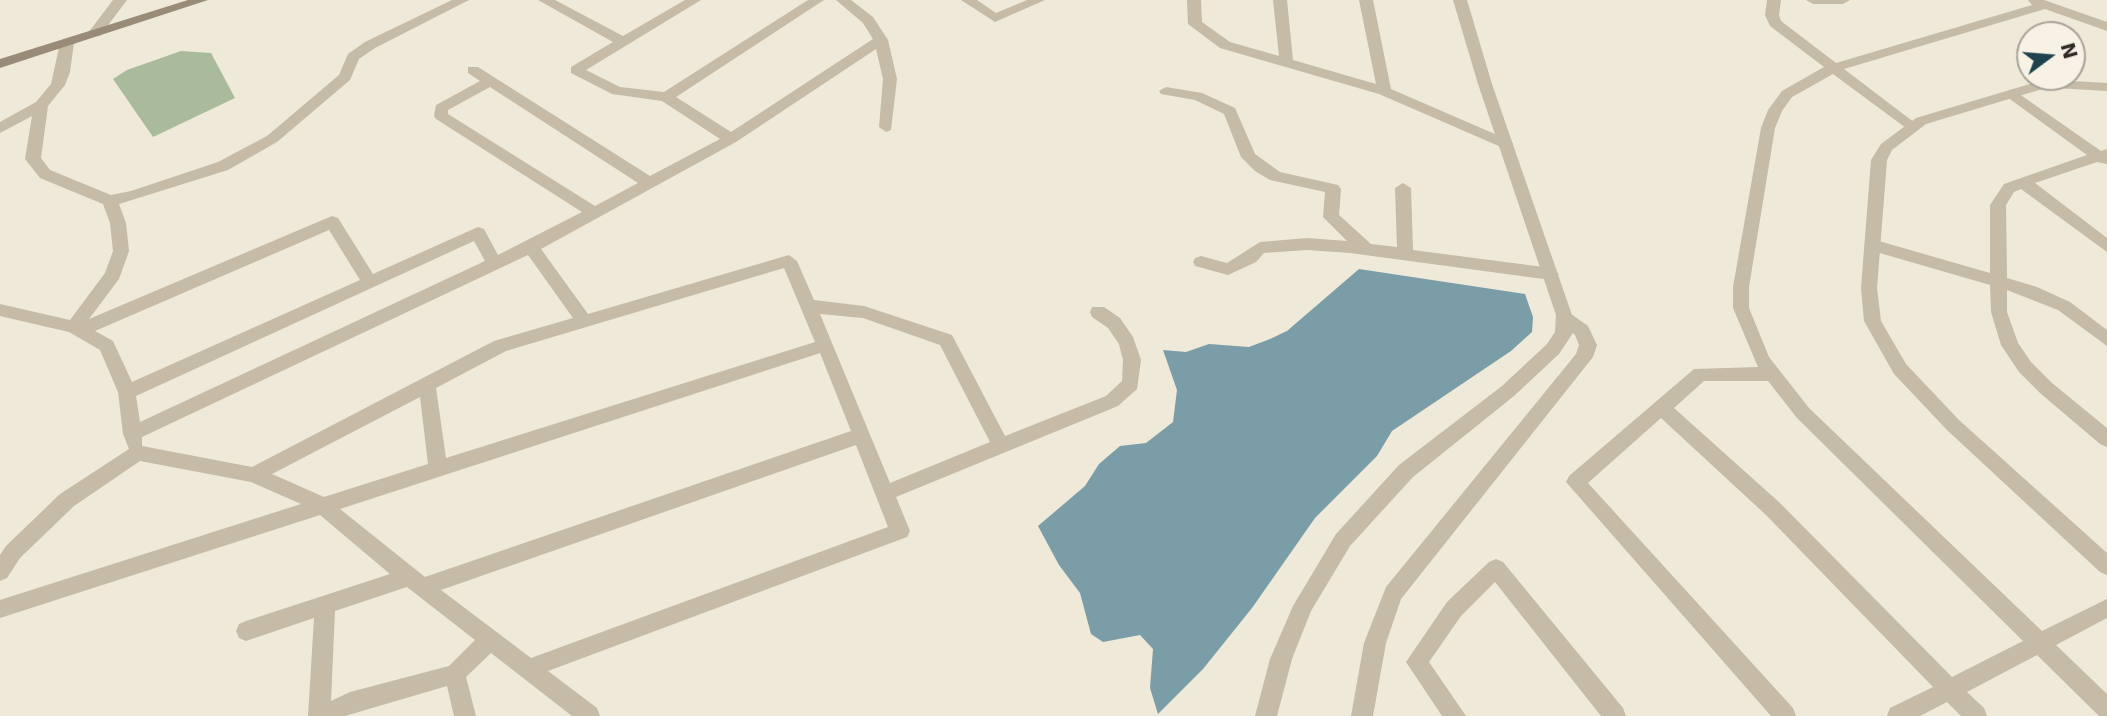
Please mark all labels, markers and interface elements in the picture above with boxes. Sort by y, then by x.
north arrow [2016,21,2086,91]
text: N [2056,40,2082,61]

